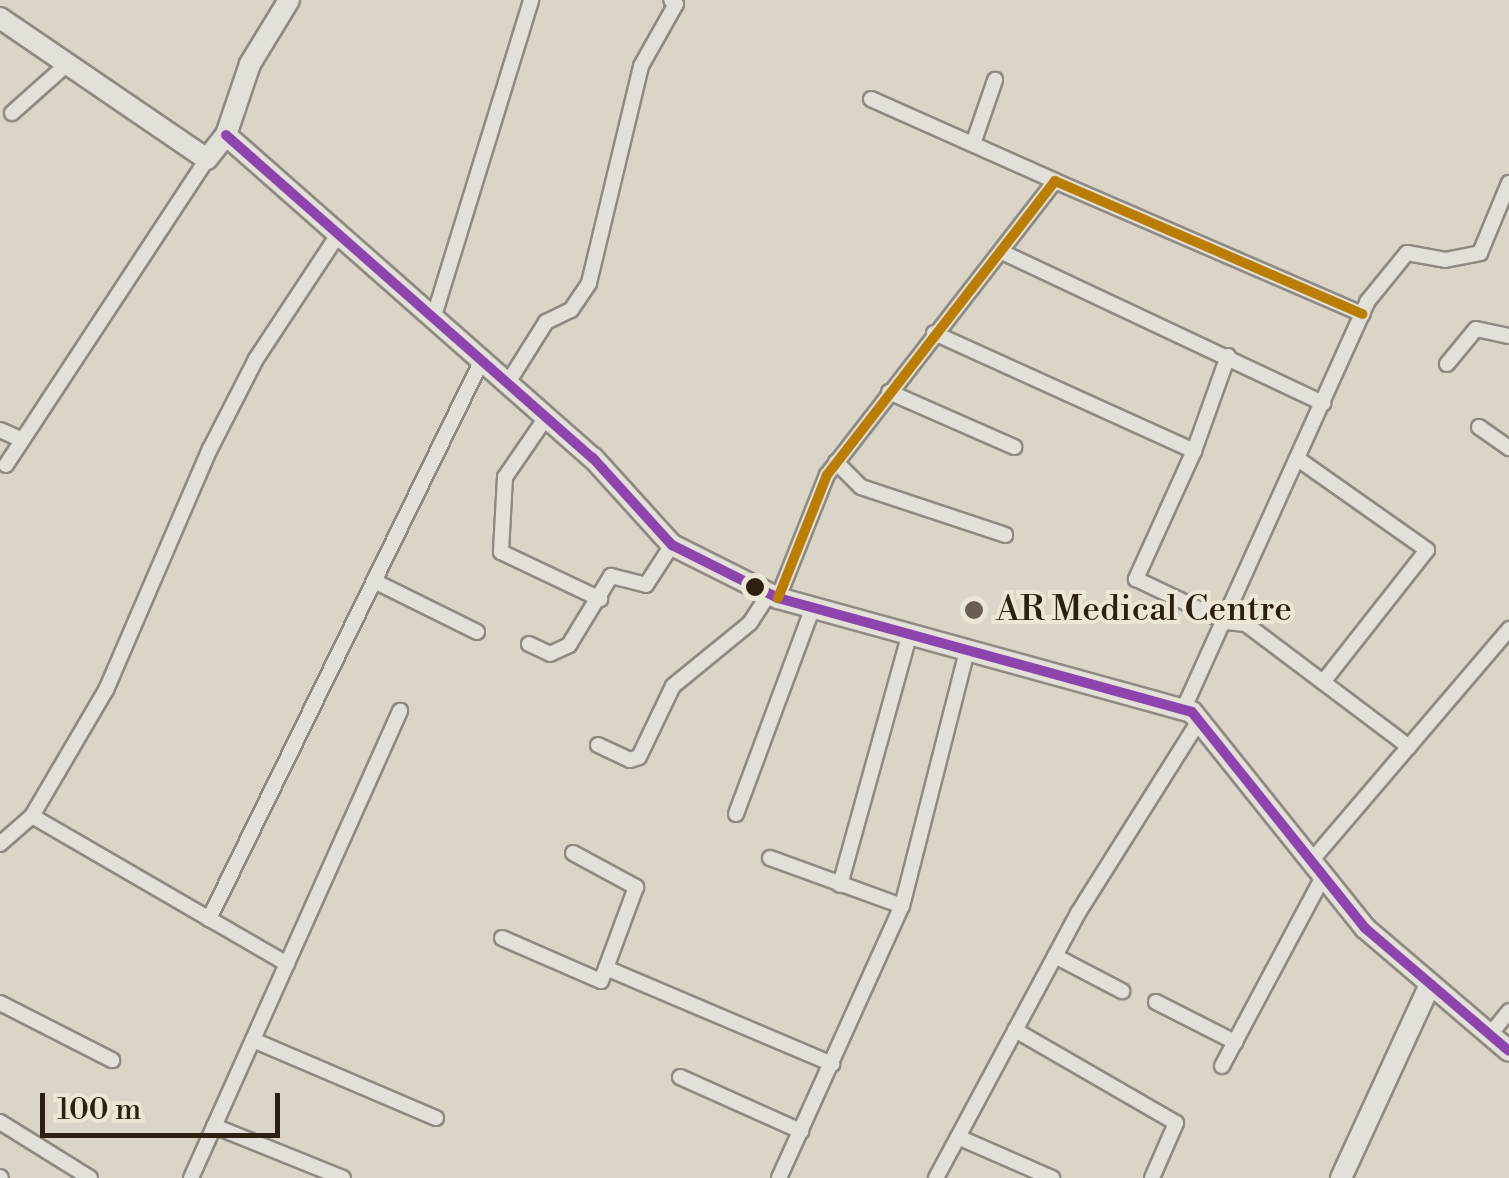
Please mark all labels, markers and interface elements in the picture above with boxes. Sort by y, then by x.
unlabelled marker [745,577,765,597]
place label: AR Medical Centre [996,589,1292,631]
marker: AR Medical Centre [961,597,987,623]
scale bar [45,1073,285,1135]
text: 100 m [57,1091,141,1129]

